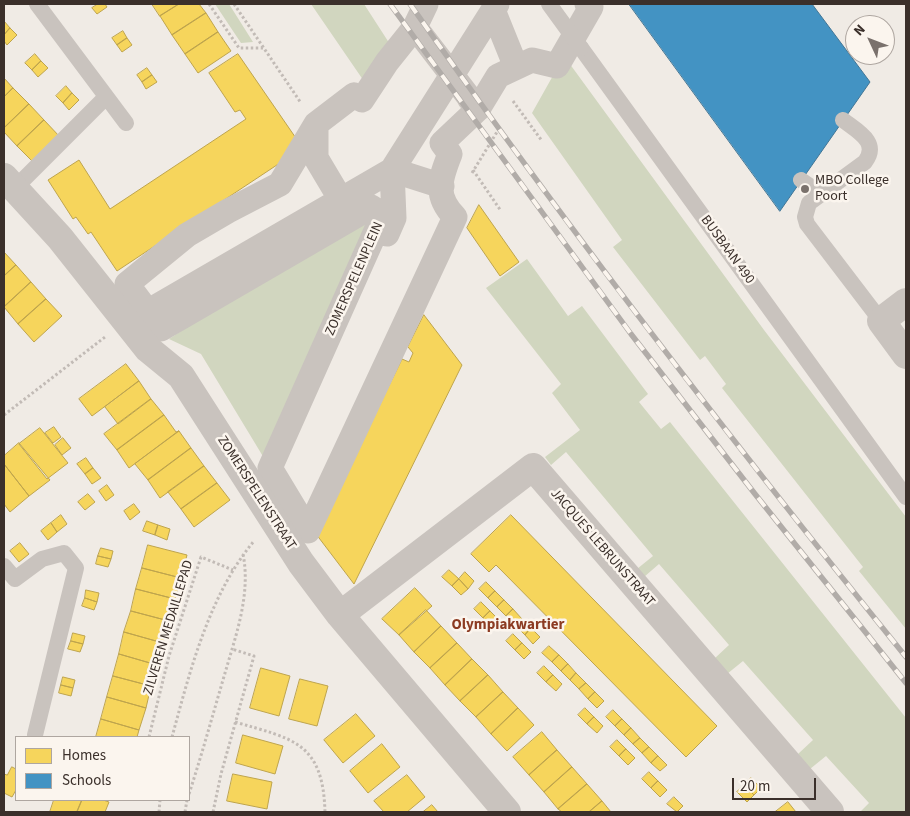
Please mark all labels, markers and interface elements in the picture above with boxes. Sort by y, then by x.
north arrow [845,15,895,65]
text: N [849,20,870,41]
place label: MBO College Poort [815,173,889,206]
marker: MBO College Poort [799,183,811,195]
street label: BUSBAAN 490 [696,212,758,288]
street label: ZOMERSPELENPLEIN [322,220,388,338]
street label: ZOMERSPELENSTRAAT [213,433,299,553]
street label: JACQUES LEBRUNSTRAAT [546,486,658,610]
street label: ZILVEREN MEDAILLEPAD [140,558,198,698]
district label: Olympiakwartier [451,617,565,635]
legend [15,736,190,801]
text: Homes [62,745,106,766]
scale bar [735,768,819,800]
text: Schools [62,770,111,791]
text: 20 m [740,776,770,797]

